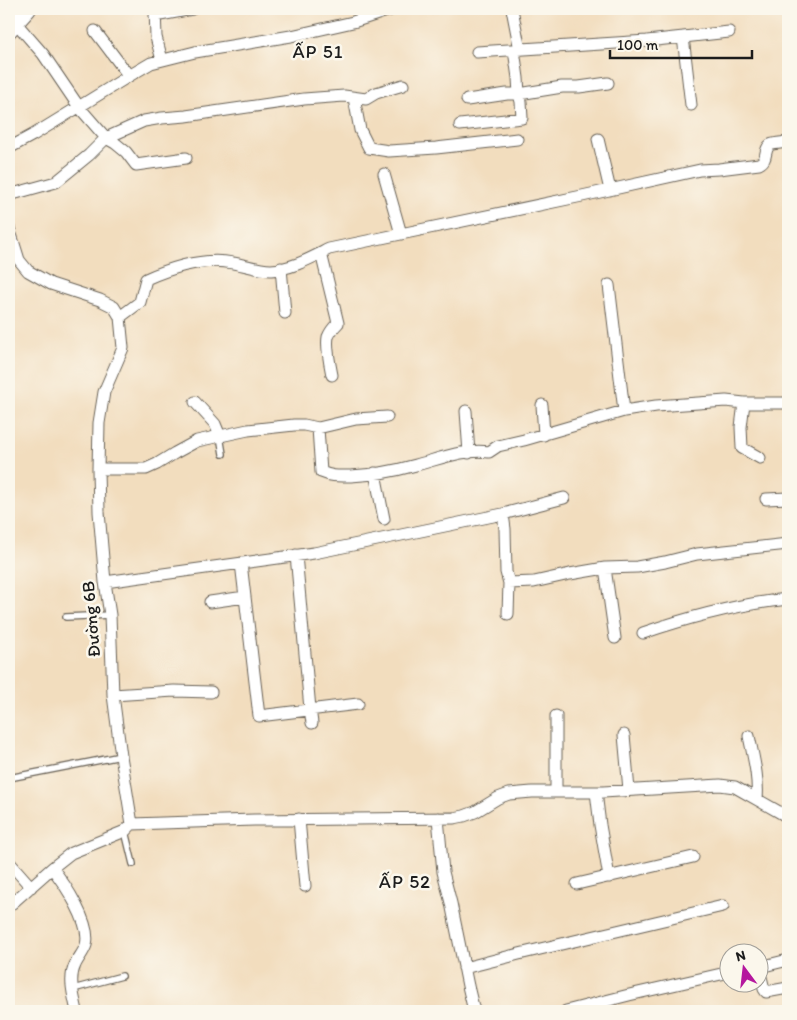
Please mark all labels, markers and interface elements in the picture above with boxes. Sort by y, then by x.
scale bar [610,28,752,60]
text: 100 m [617,36,659,54]
district label: ẤP 51 [292,40,344,63]
street label: Đường 6B [77,580,105,658]
district label: ẤP 52 [379,870,431,893]
north arrow [720,942,770,992]
text: N [734,946,748,965]

